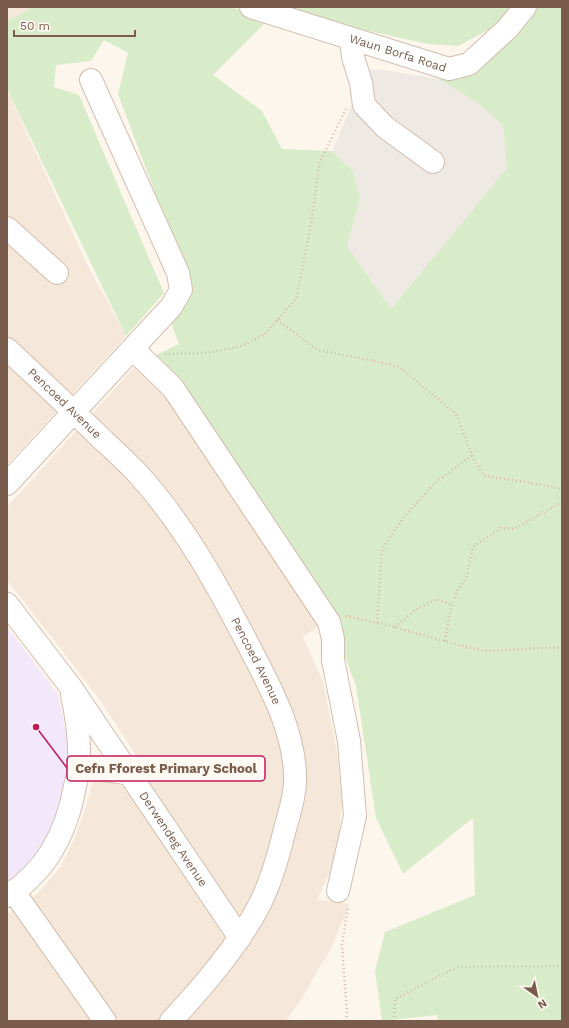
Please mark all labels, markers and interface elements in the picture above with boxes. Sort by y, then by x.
scale bar [14,12,135,38]
text: 50 m [20,19,50,33]
street label: Waun Borfa Road [348,31,448,75]
street label: Pencoed Avenue [25,365,104,441]
street label: Pencoed Avenue [228,615,284,707]
callout: Cefn Fforest Primary School [67,756,265,781]
text: Cefn Fforest Primary School [75,761,258,776]
street label: Derwendeg Avenue [136,789,210,889]
north arrow [517,976,557,1016]
text: N [535,996,549,1012]

